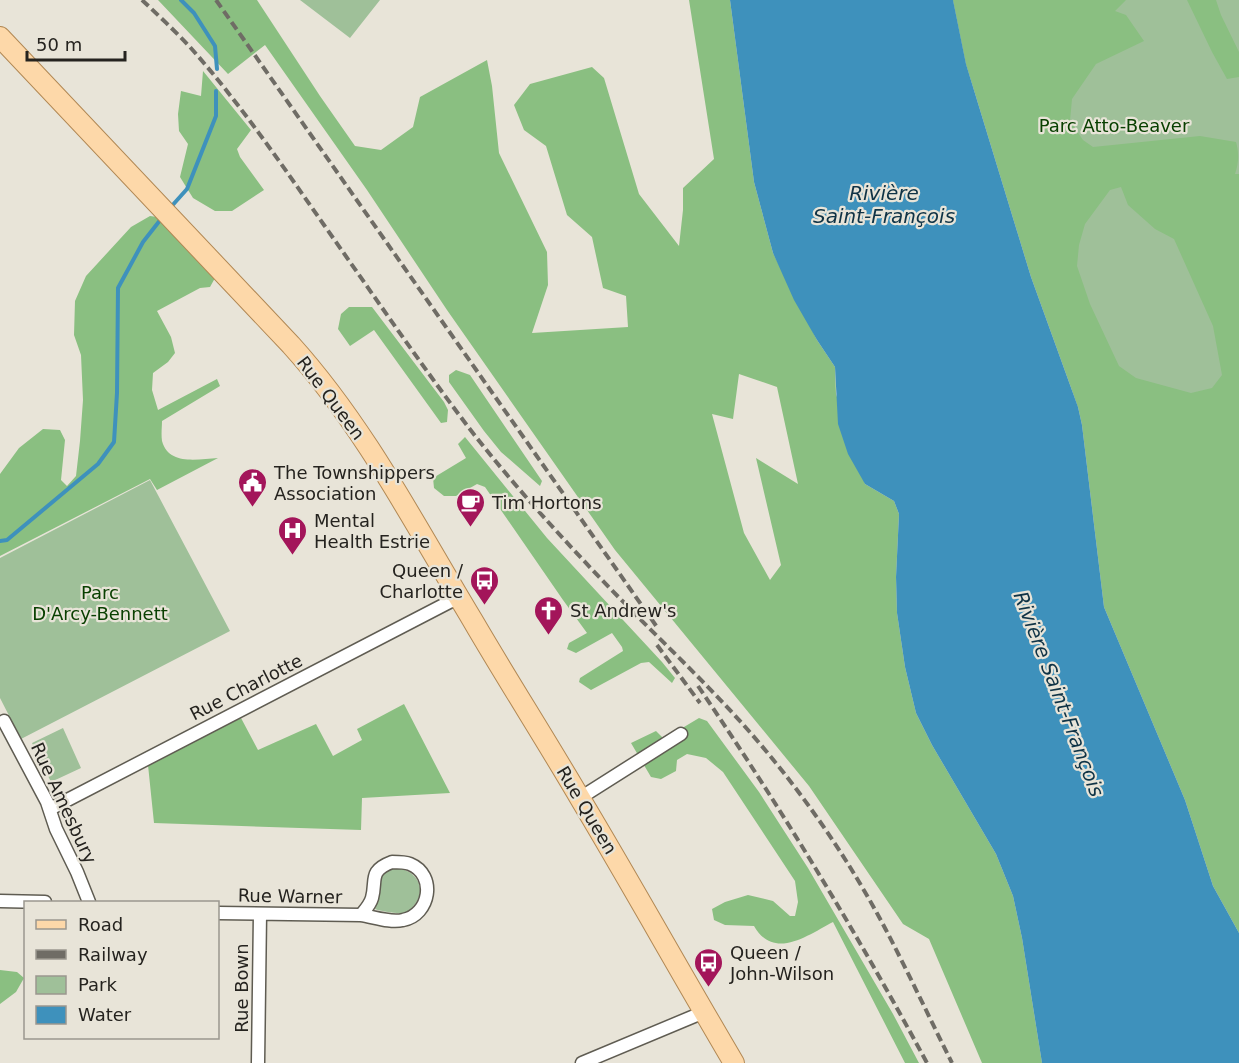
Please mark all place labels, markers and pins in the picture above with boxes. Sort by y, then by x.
place label: The Townshippers Association [273,462,435,504]
public building icon: The Townshippers Association [237,466,269,508]
cafe icon: Tim Hortons [455,486,487,528]
place label: Tim Hortons [491,492,602,513]
place label: Mental Health Estrie [314,510,430,552]
hospital icon: Mental Health Estrie [277,514,309,556]
place label: Queen / Charlotte [379,560,464,602]
bus stop icon: Queen / Charlotte [468,564,500,606]
church icon: St Andrew's [533,594,565,636]
place label: St Andrew's [570,600,676,621]
place label: Queen / John-Wilson [729,942,834,984]
bus stop icon: Queen / John-Wilson [693,946,725,988]

